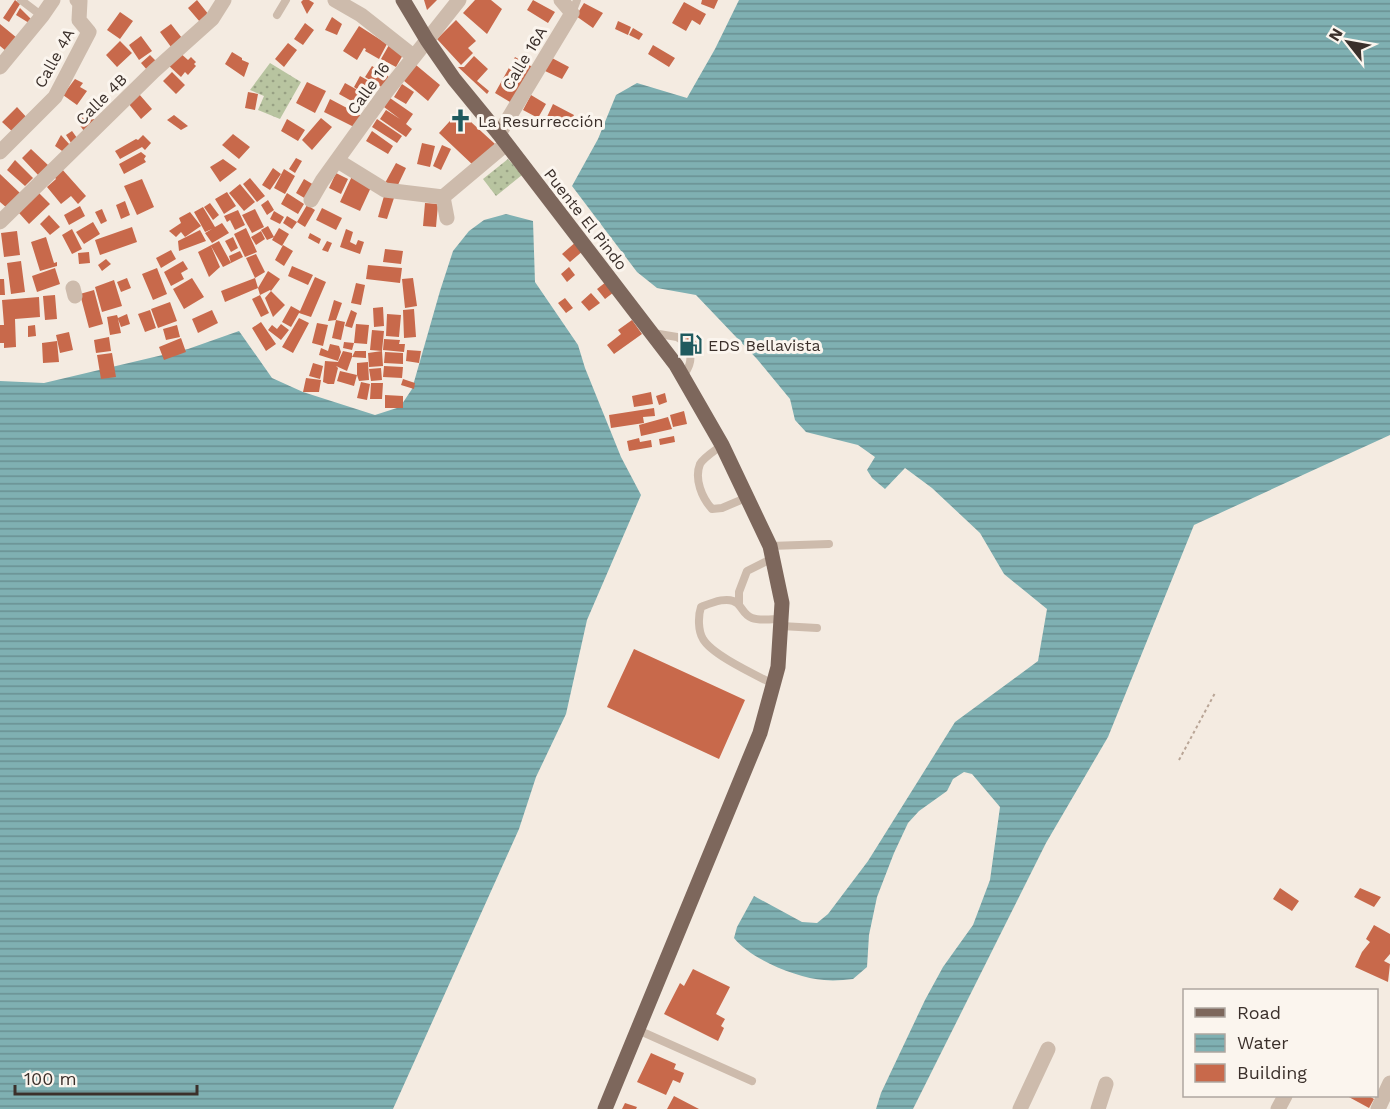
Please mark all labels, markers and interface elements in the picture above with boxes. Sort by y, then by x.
north arrow [1318,12,1378,72]
street label: Calle 16A [498,23,551,93]
street label: Calle 4A [30,25,79,91]
text: N [1324,25,1347,45]
street label: Calle 16 [343,58,394,118]
street label: Calle 4B [72,70,131,129]
church icon: La Resurrección [447,108,473,134]
place label: La Resurrección [478,112,603,131]
street label: Puente El Pindo [540,165,631,274]
fuel station icon: EDS Bellavista [677,332,703,358]
place label: EDS Bellavista [708,336,820,355]
legend [1183,989,1378,1097]
text: Road [1237,1002,1281,1023]
text: Water [1237,1032,1289,1053]
scale bar [15,1058,196,1096]
text: Building [1237,1062,1307,1083]
text: 100 m [24,1068,77,1089]

